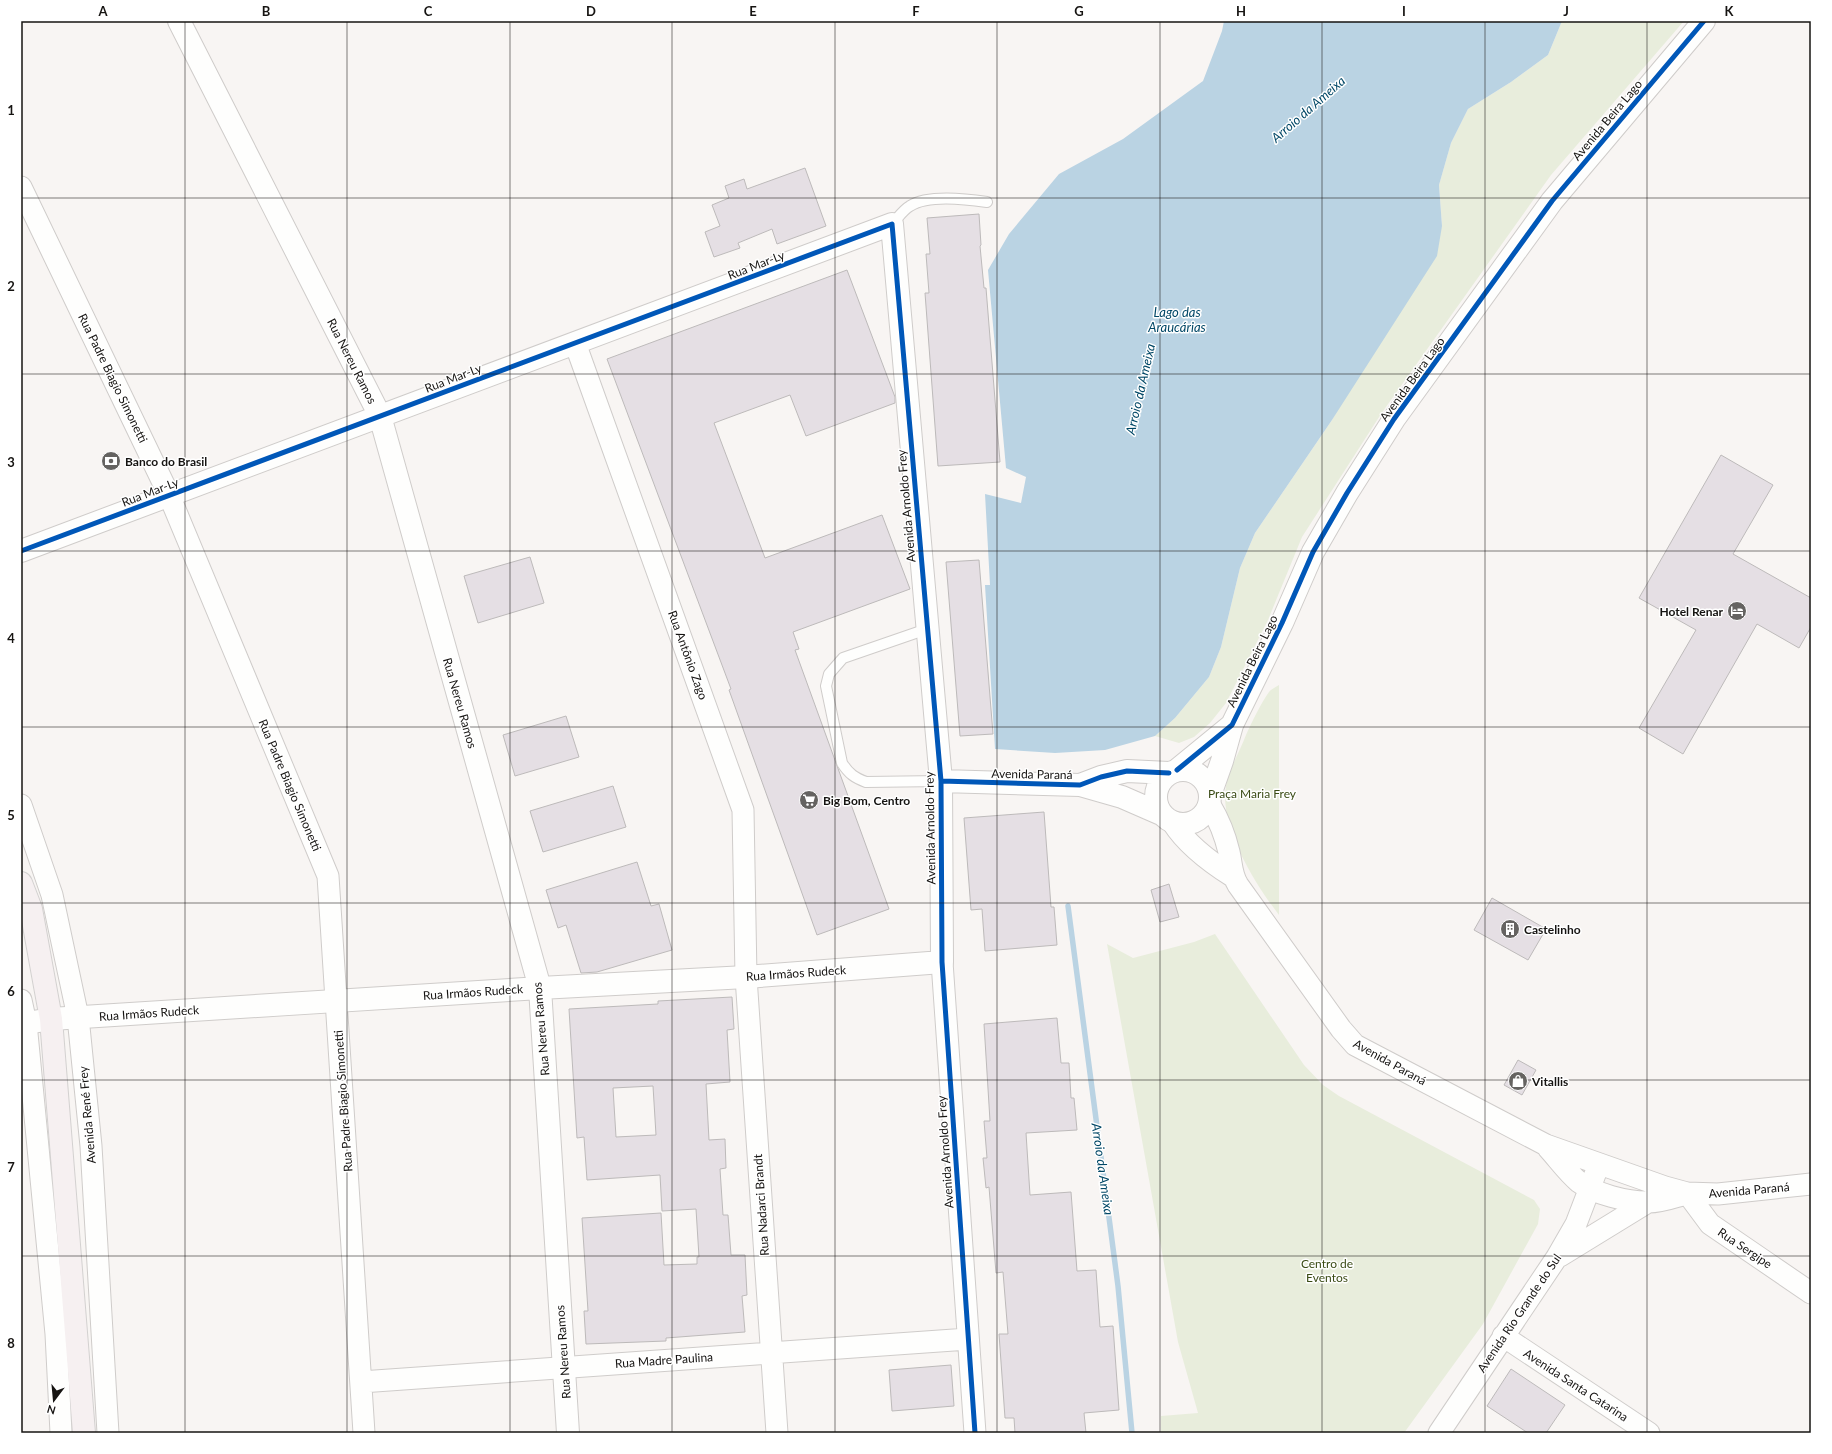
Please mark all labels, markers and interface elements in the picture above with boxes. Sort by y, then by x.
text: A [97,3,108,19]
text: B [262,3,271,19]
text: C [424,3,433,19]
text: D [586,3,596,19]
text: E [749,3,757,19]
text: F [912,3,920,19]
text: G [1074,3,1084,19]
text: H [1236,3,1246,19]
text: I [1402,3,1406,19]
text: J [1563,3,1569,19]
text: K [1725,3,1735,19]
water label: Arroio da Ameixa [1267,72,1348,146]
street label: Avenida Beira Lago [1569,76,1645,163]
text: 1 [7,102,15,118]
street label: Rua Mar-Ly [725,247,787,283]
text: 2 [7,278,15,294]
water label: Lago das Araucárias [1147,304,1206,335]
street label: Rua Padre Biagio Simonetti [75,311,151,445]
street label: Rua Nereu Ramos [324,316,380,406]
street label: Avenida Beira Lago [1376,334,1448,424]
water label: Arroio da Ameixa [1122,342,1158,437]
street label: Rua Mar-Ly [422,360,484,396]
street label: Avenida Arnoldo Frey [894,448,918,563]
bank icon: Banco do Brasil [100,450,122,472]
text: 3 [7,454,15,470]
place label: Banco do Brasil [125,454,207,469]
street label: Rua Mar-Ly [119,474,181,510]
hotel icon: Hotel Renar [1726,600,1748,622]
place label: Hotel Renar [1659,604,1724,619]
street label: Rua Antônio Zago [665,608,711,702]
street label: Avenida Beira Lago [1223,612,1281,710]
text: 4 [7,630,15,646]
street label: Rua Nereu Ramos [440,656,480,750]
street label: Rua Padre Biagio Simonetti [255,717,325,853]
street label: Avenida Paraná [991,766,1073,782]
street label: Avenida Arnoldo Frey [922,771,938,885]
park label: Praça Maria Frey [1208,786,1297,801]
supermarket icon: Big Bom, Centro [798,789,820,811]
place label: Big Bom, Centro [823,793,910,808]
text: 5 [7,807,15,823]
building icon: Castelinho [1499,918,1521,940]
place label: Castelinho [1524,922,1581,937]
street label: Rua Irmãos Rudeck [745,962,847,984]
street label: Rua Irmãos Rudeck [422,981,524,1003]
street label: Rua Nereu Ramos [529,982,553,1076]
text: 6 [7,983,15,999]
street label: Rua Irmãos Rudeck [98,1002,200,1024]
street label: Rua Padre Biagio Simonetti [331,1030,355,1172]
street label: Avenida Paraná [1351,1036,1429,1088]
street label: Avenida René Frey [75,1065,99,1164]
shop icon: Vitallis [1507,1070,1529,1092]
place label: Vitallis [1531,1074,1568,1089]
street label: Avenida Arnoldo Frey [934,1094,956,1209]
water label: Arroio da Ameixa [1088,1121,1117,1216]
street label: Rua Nadarci Brandt [750,1153,772,1256]
text: 7 [7,1159,15,1175]
street label: Avenida Paraná [1708,1179,1790,1201]
street label: Rua Sergipe [1715,1224,1775,1272]
street label: Avenida Rio Grande do Sul [1474,1251,1564,1375]
park label: Centro de Eventos [1301,1256,1353,1285]
street label: Rua Nereu Ramos [552,1305,574,1399]
text: 8 [7,1335,15,1351]
street label: Avenida Santa Catarina [1521,1346,1631,1424]
street label: Rua Madre Paulina [614,1349,714,1371]
north arrow [34,1380,74,1420]
text: N [45,1403,57,1418]

